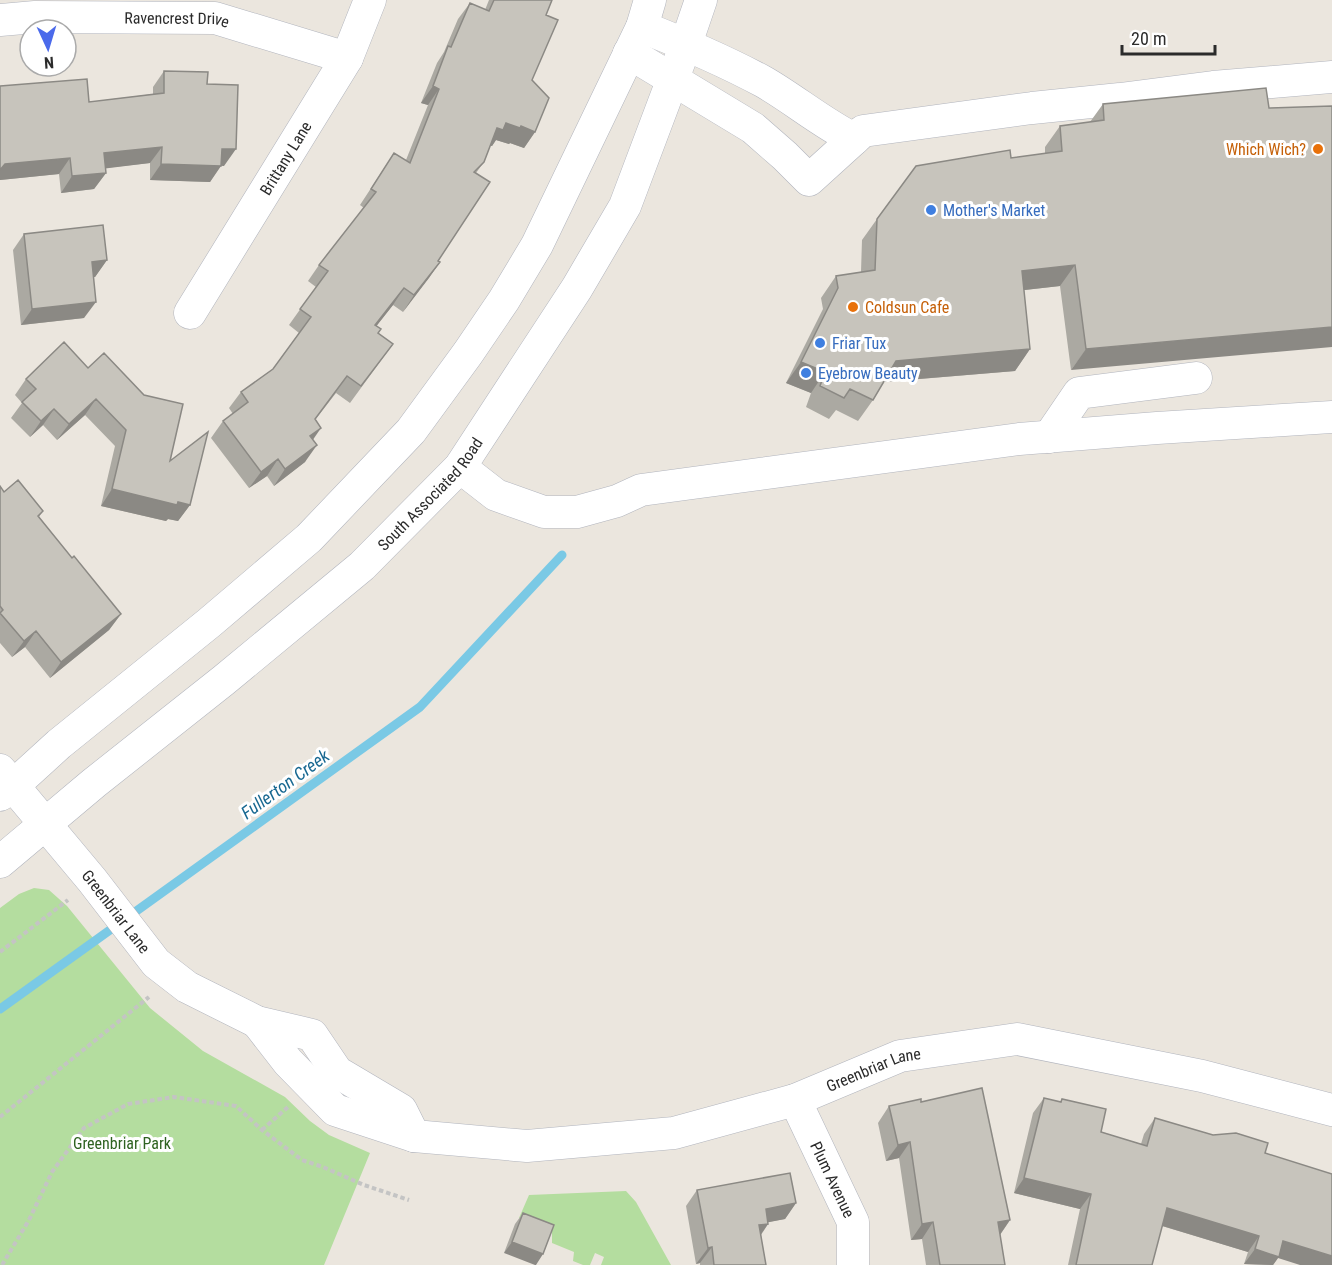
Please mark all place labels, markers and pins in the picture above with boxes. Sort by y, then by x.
place label: Which Wich? [1226,140,1306,159]
marker: Which Wich? [1311,142,1325,156]
place label: Mother's Market [943,201,1045,220]
marker: Mother's Market [924,203,938,217]
place label: Coldsun Cafe [865,298,949,317]
marker: Coldsun Cafe [846,300,860,314]
place label: Friar Tux [832,334,886,353]
marker: Friar Tux [813,336,827,350]
place label: Eyebrow Beauty [818,364,918,383]
marker: Eyebrow Beauty [799,366,813,380]

